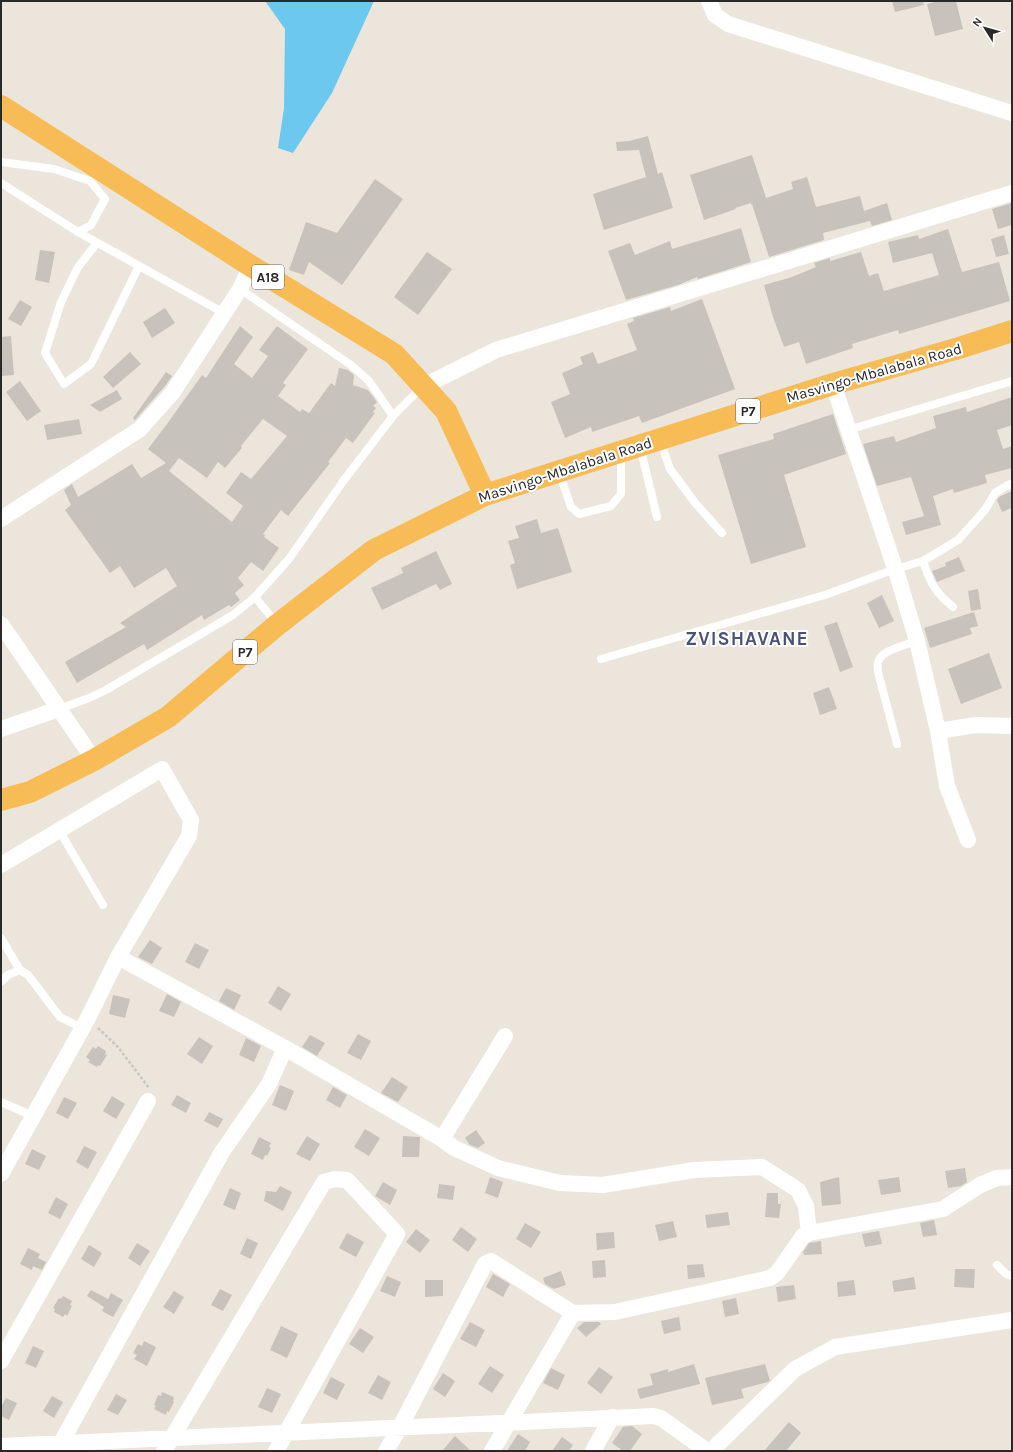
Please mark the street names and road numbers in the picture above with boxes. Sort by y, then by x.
road number: A18 [252,265,284,289]
street label: Masvingo-Mbalabala Road [784,339,964,407]
road number: P7 [736,399,760,423]
street label: Masvingo-Mbalabala Road [476,433,654,507]
road number: P7 [233,640,257,664]

